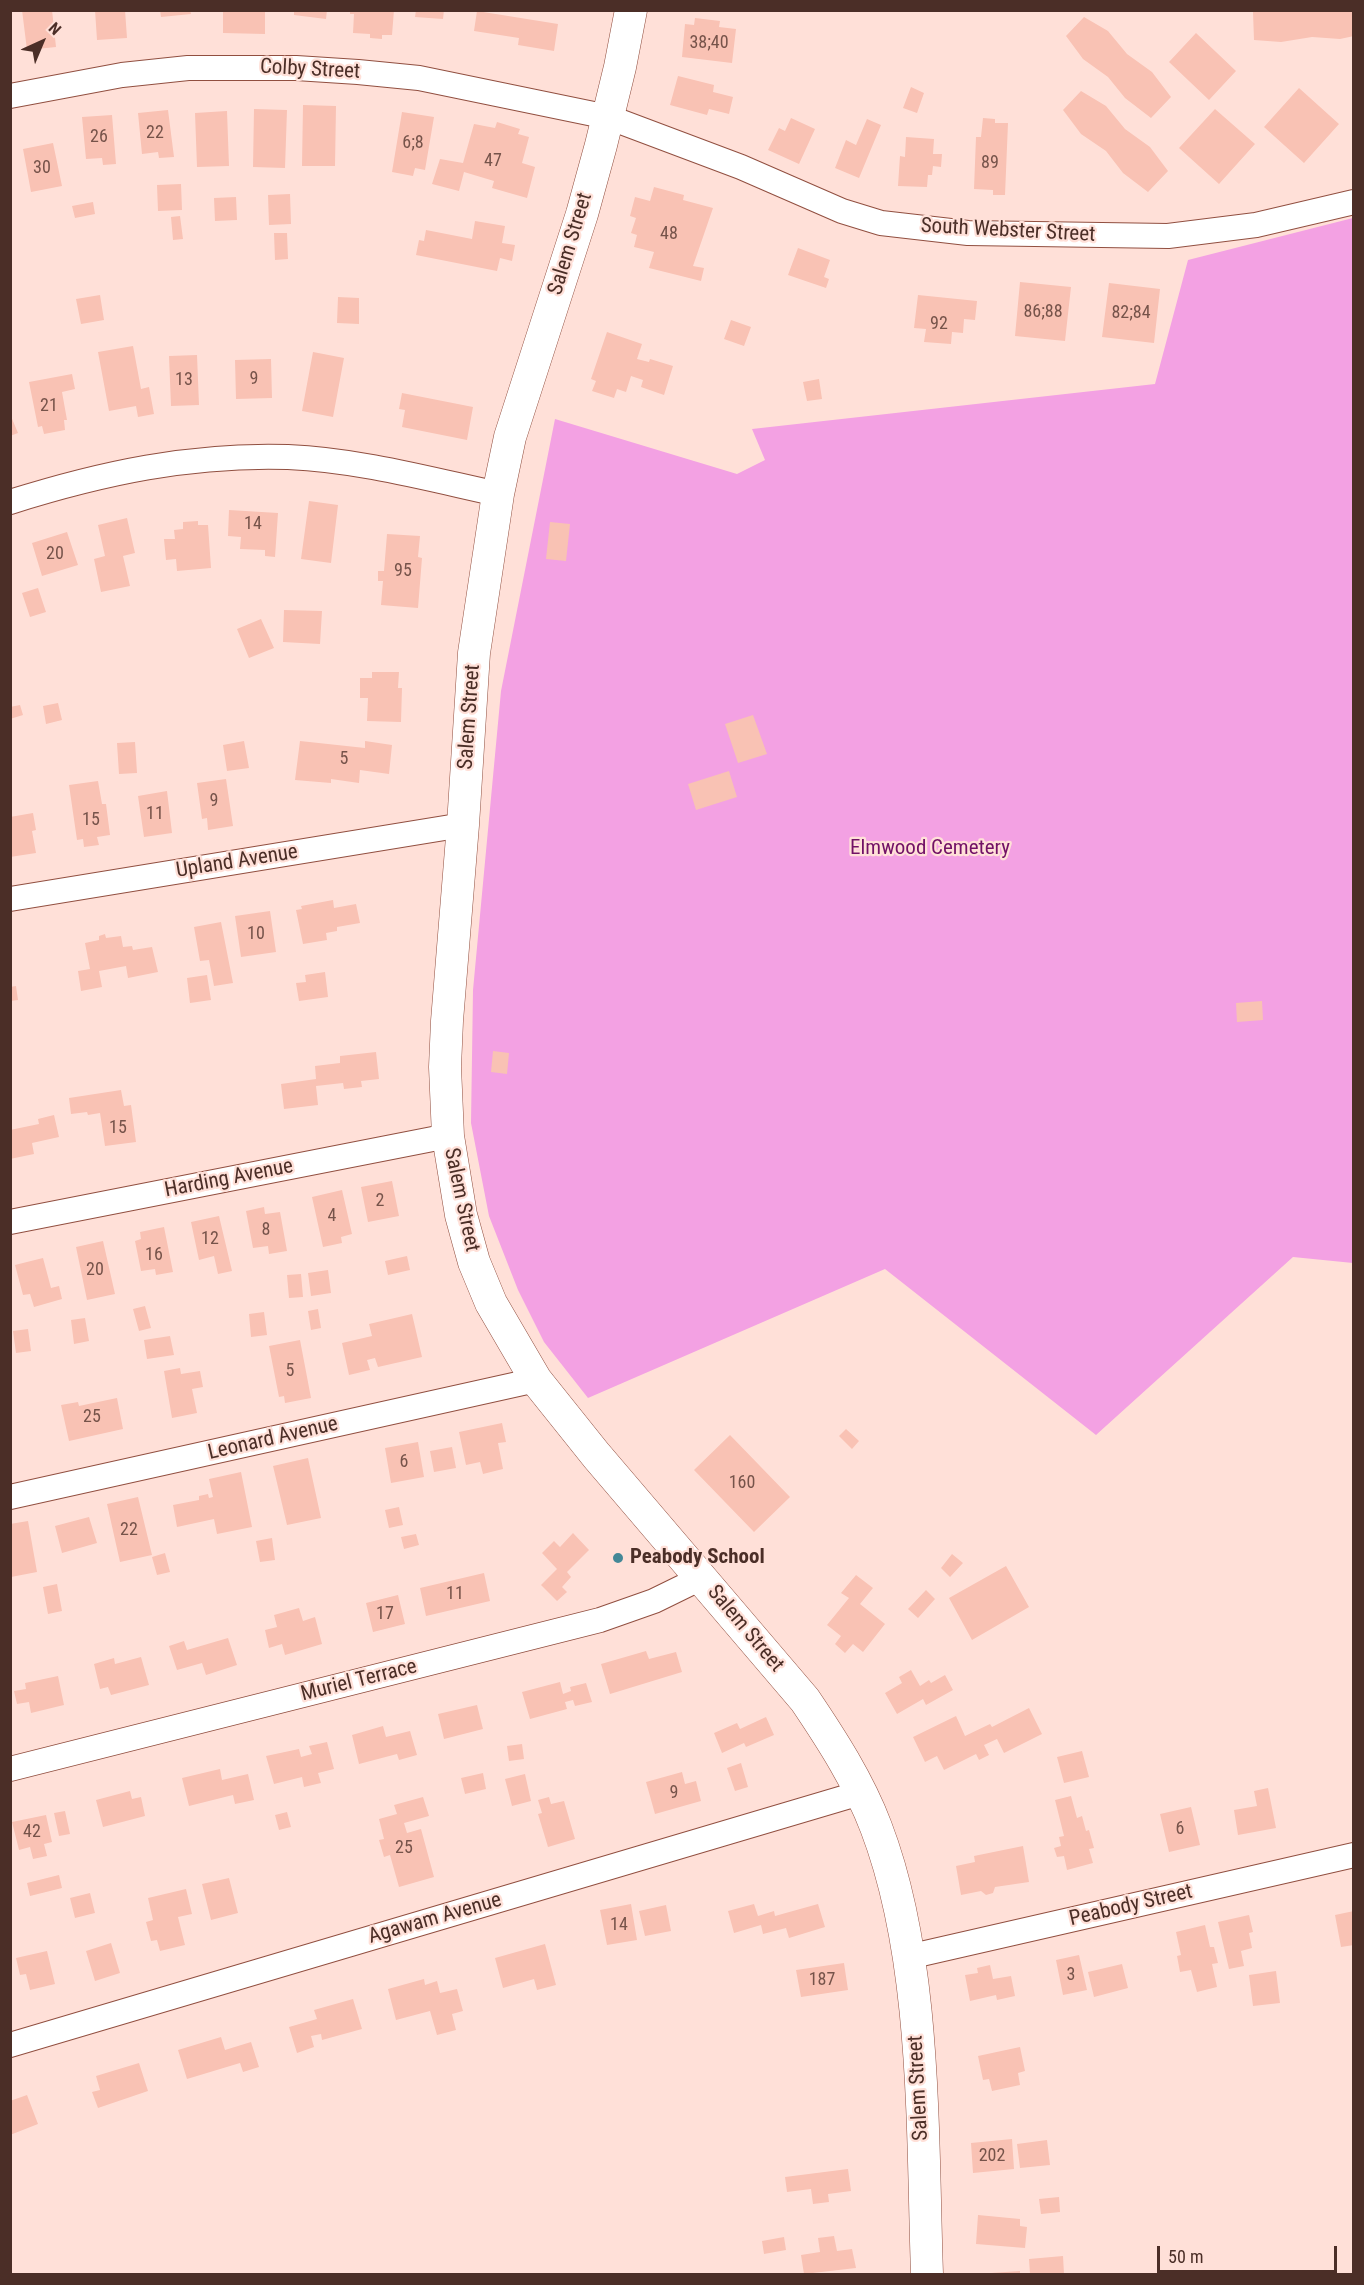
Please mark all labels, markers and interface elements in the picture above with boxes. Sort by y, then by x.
north arrow [12,12,72,72]
text: N [45,18,65,39]
house number: 38;40 [689,32,729,54]
street label: Colby Street [259,55,361,85]
house number: 22 [146,122,164,144]
house number: 26 [90,126,108,148]
house number: 6;8 [402,132,424,154]
house number: 47 [484,150,502,172]
house number: 89 [981,152,999,174]
house number: 30 [33,157,51,179]
street label: Salem Street [544,190,598,298]
street label: South Webster Street [920,214,1096,248]
house number: 48 [660,223,678,245]
house number: 86;88 [1023,301,1063,323]
house number: 82;84 [1111,302,1151,324]
house number: 92 [930,313,948,335]
house number: 9 [250,368,258,390]
house number: 13 [175,369,193,391]
house number: 21 [40,395,58,417]
house number: 14 [244,513,262,535]
house number: 20 [46,543,64,565]
house number: 95 [394,560,412,582]
street label: Salem Street [454,664,486,770]
house number: 5 [340,748,348,770]
house number: 9 [210,790,218,812]
house number: 11 [146,803,164,825]
house number: 15 [82,809,100,831]
park label: Elmwood Cemetery [850,836,1010,862]
street label: Upland Avenue [174,840,300,884]
house number: 10 [247,923,265,945]
house number: 15 [109,1117,127,1139]
street label: Salem Street [438,1146,484,1254]
street label: Harding Avenue [163,1154,295,1204]
house number: 2 [376,1190,384,1212]
house number: 4 [328,1205,336,1227]
house number: 8 [262,1219,270,1241]
house number: 12 [201,1228,219,1250]
house number: 16 [145,1244,163,1266]
house number: 20 [86,1259,104,1281]
house number: 5 [286,1360,294,1382]
house number: 25 [83,1406,101,1428]
street label: Leonard Avenue [206,1412,340,1466]
house number: 6 [400,1451,408,1473]
house number: 160 [729,1472,755,1494]
house number: 22 [120,1519,138,1541]
place label: Peabody School [630,1545,765,1571]
marker: Peabody School [611,1551,625,1565]
street label: Salem Street [701,1581,789,1677]
house number: 11 [446,1583,464,1605]
house number: 17 [376,1603,394,1625]
street label: Muriel Terrace [298,1654,420,1708]
house number: 9 [670,1782,678,1804]
house number: 6 [1176,1818,1184,1840]
house number: 42 [23,1821,41,1843]
house number: 25 [395,1837,413,1859]
street label: Peabody Street [1067,1880,1195,1932]
street label: Agawam Avenue [366,1888,504,1950]
house number: 14 [610,1914,628,1936]
house number: 3 [1067,1964,1075,1986]
house number: 187 [809,1969,835,1991]
street label: Salem Street [904,2035,934,2141]
house number: 202 [979,2145,1005,2167]
scale bar [1160,2234,1340,2272]
text: 50 m [1168,2246,1203,2267]

